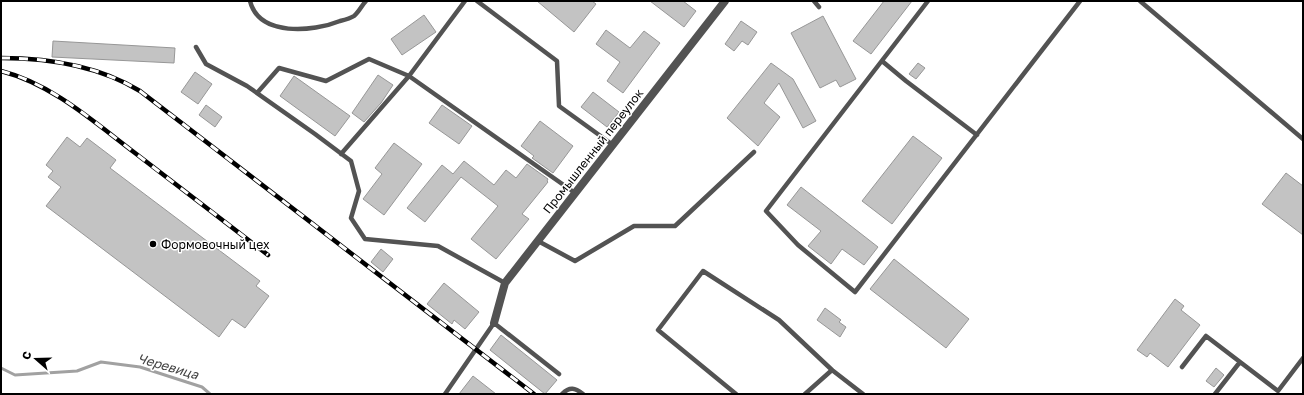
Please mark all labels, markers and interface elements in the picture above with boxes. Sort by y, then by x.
street label: Промышленный переулок [540,86,646,216]
place label: Формовочный цех [161,237,270,252]
marker: Формовочный цех [148,239,158,249]
north arrow [16,339,56,379]
text: С [19,349,34,361]
water label: Черевица [136,350,201,382]

